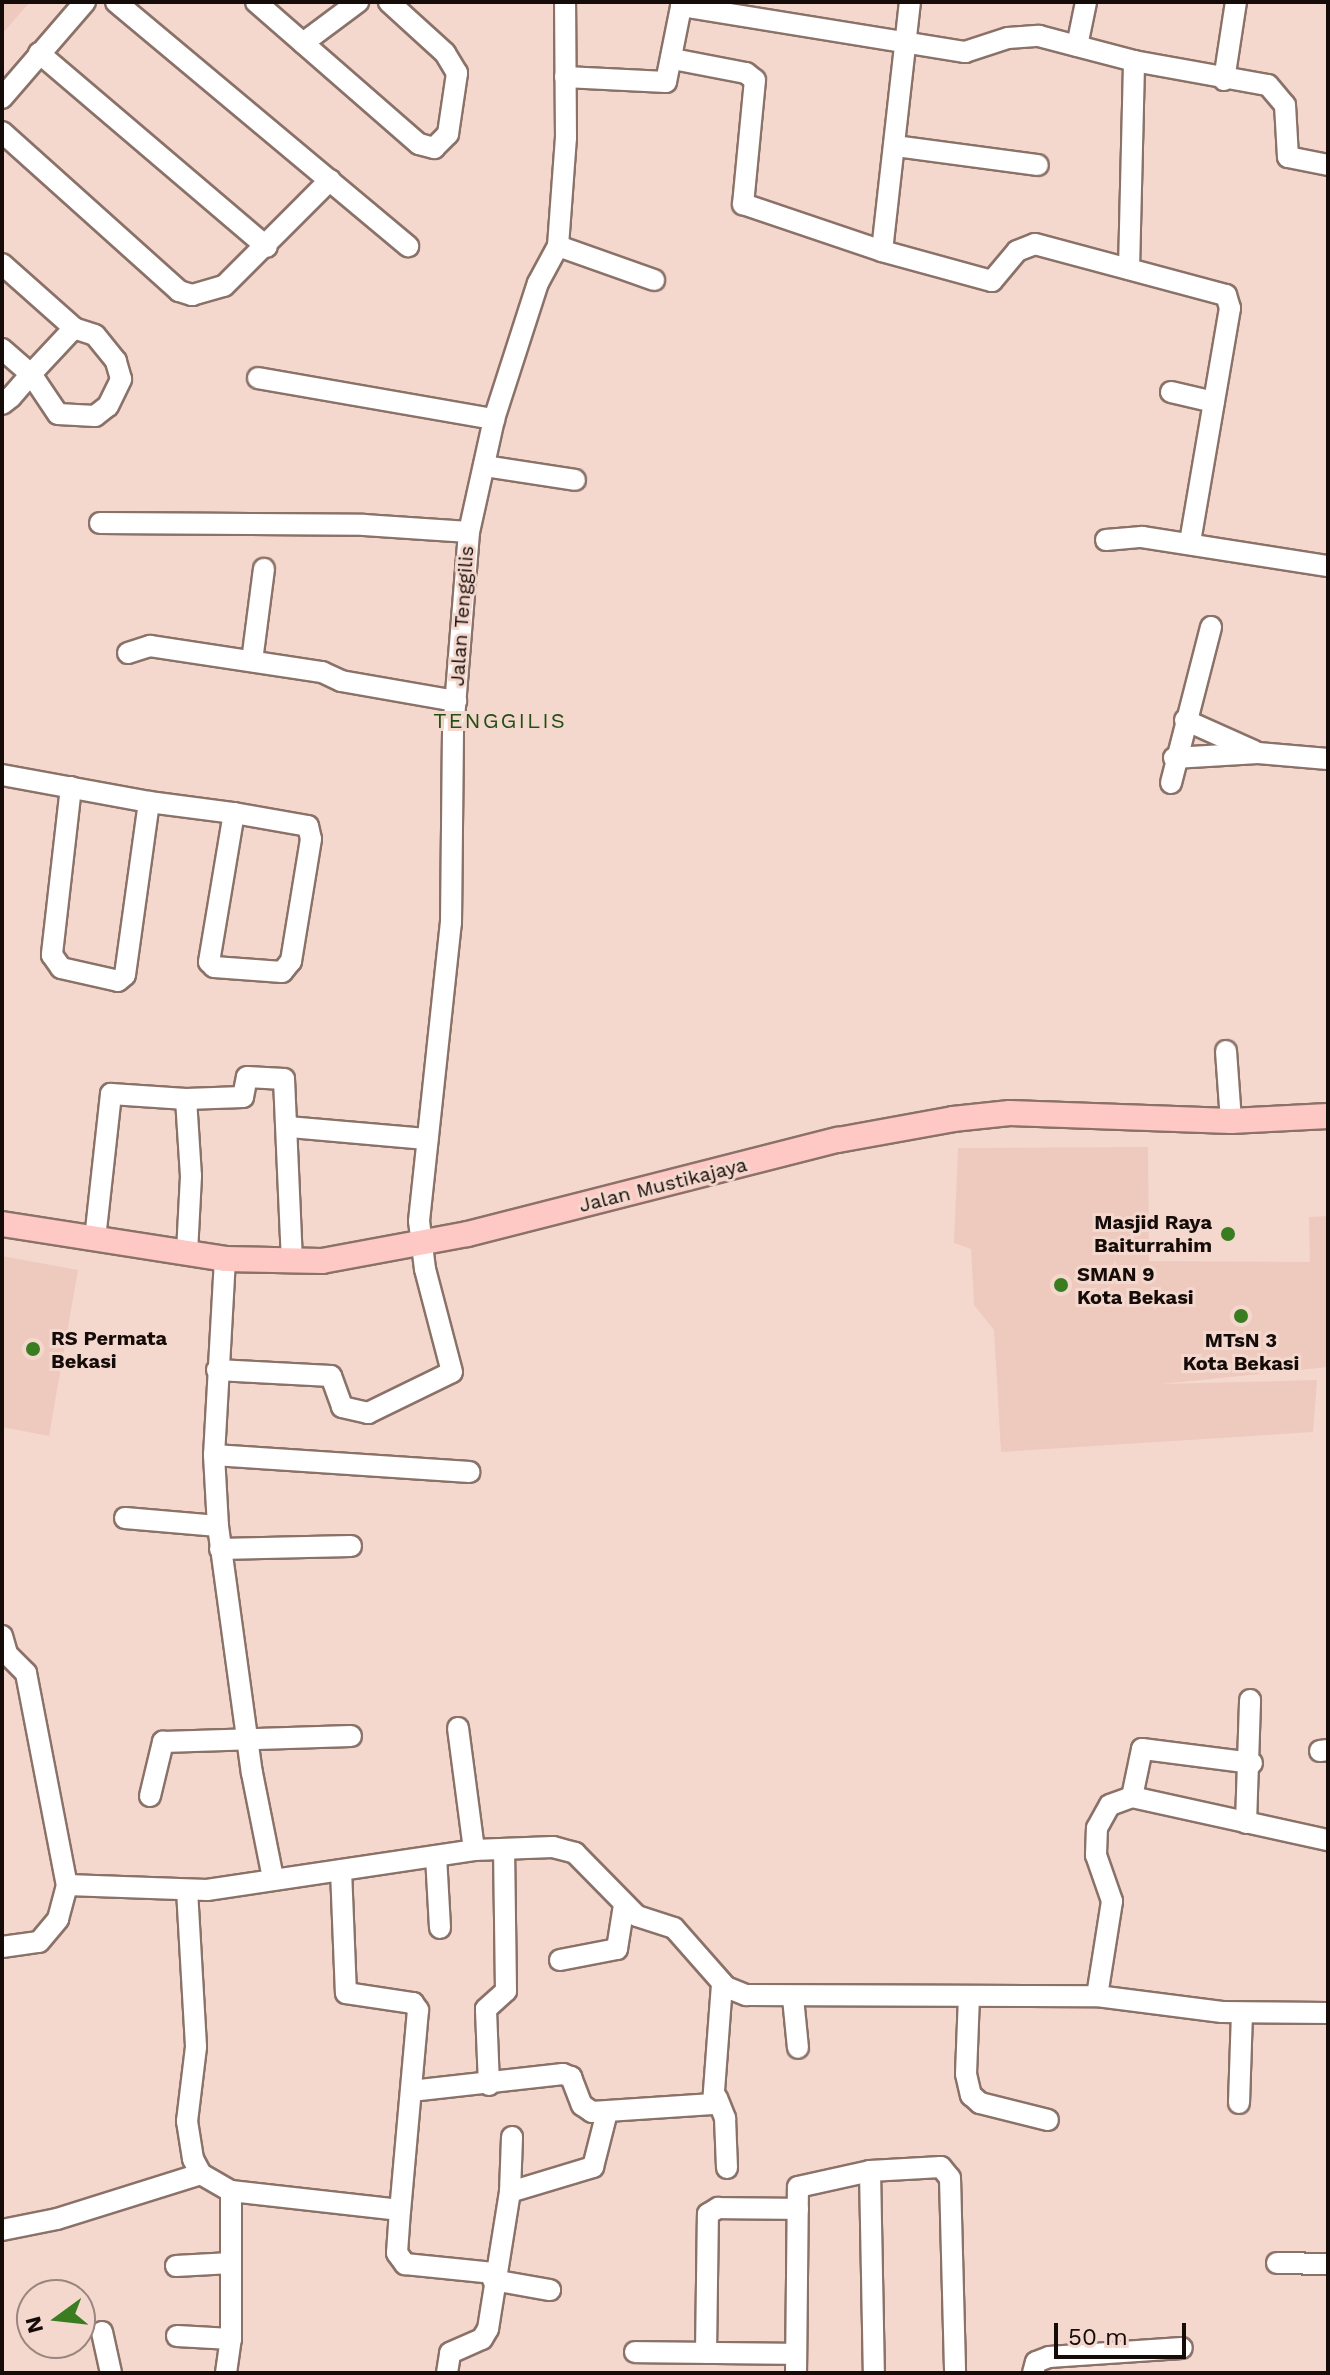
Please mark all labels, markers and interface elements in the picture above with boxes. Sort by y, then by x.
street label: Jalan Tenggilis [445,545,479,687]
district label: TENGGILIS [433,708,567,734]
street label: Jalan Mustikajaya [576,1153,750,1217]
place label: Masjid Raya Baiturrahim [1094,1210,1212,1257]
marker: Masjid Raya Baiturrahim [1219,1225,1237,1243]
place label: SMAN 9 Kota Bekasi [1077,1262,1194,1309]
marker: SMAN 9 Kota Bekasi [1052,1276,1070,1294]
marker: MTsN 3 Kota Bekasi [1232,1307,1250,1325]
place label: RS Permata Bekasi [51,1326,167,1373]
place label: MTsN 3 Kota Bekasi [1183,1328,1299,1375]
marker: RS Permata Bekasi [22,1338,44,1360]
north arrow [16,2279,96,2359]
scale bar [1058,2307,1190,2357]
text: N [20,2314,48,2336]
text: 50 m [1068,2323,1128,2351]

